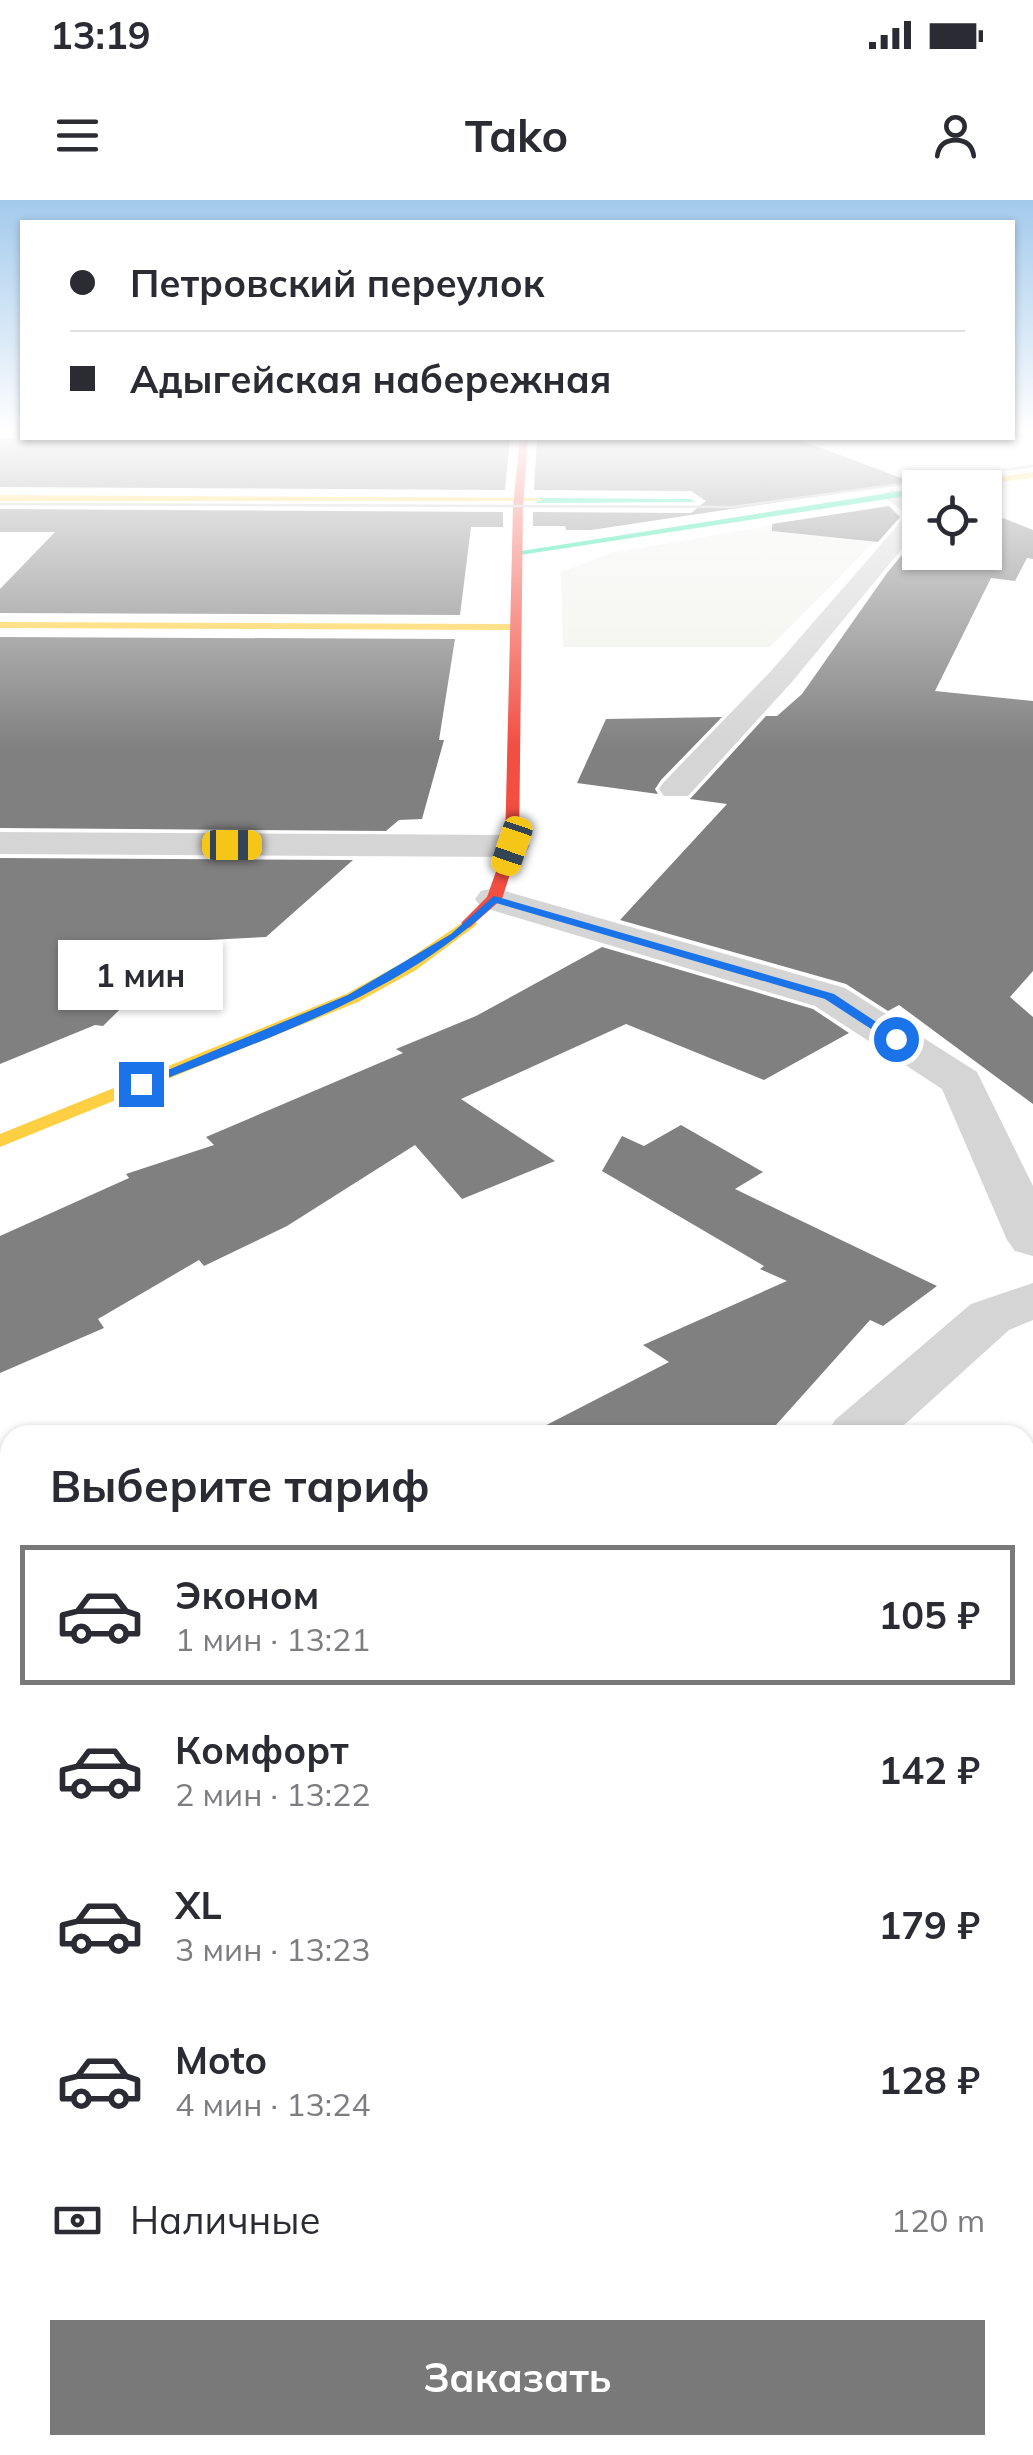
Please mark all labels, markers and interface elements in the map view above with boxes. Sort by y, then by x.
text: 13:19 [50,11,151,59]
text: Tako [465,107,568,163]
icon: menu [50,108,105,163]
icon: person [928,108,983,163]
text: Петровский переулок [130,259,544,307]
text: Адыгейская набережная [130,355,611,403]
map controls [902,470,1002,570]
button: locate [902,470,1002,570]
car [488,813,536,879]
car [202,830,262,860]
callout: 1 мин [58,939,224,1009]
text: 1 мин [96,955,185,995]
route start [874,1017,919,1062]
route end [119,1062,164,1107]
text: Выберите тариф [50,1457,430,1513]
icon: car [55,1570,145,1660]
text: Эконом [175,1571,319,1619]
text: 105 ₽ [878,1591,980,1639]
text: 1 мин · 13:21 [175,1619,370,1659]
icon: car [55,1725,145,1815]
text: Комфорт [175,1726,349,1774]
text: 142 ₽ [878,1746,980,1794]
text: 2 мин · 13:22 [175,1774,370,1814]
icon: car [55,1880,145,1970]
text: XL [175,1881,222,1929]
text: 179 ₽ [878,1901,980,1949]
text: 3 мин · 13:23 [175,1929,370,1969]
icon: car [55,2035,145,2125]
text: Moto [175,2036,267,2084]
text: 128 ₽ [878,2056,980,2104]
text: 4 мин · 13:24 [175,2084,370,2124]
icon: cash [50,2193,105,2248]
text: Наличные [130,2196,321,2244]
text: 120 m [891,2200,985,2240]
button: Заказать [50,2320,985,2435]

